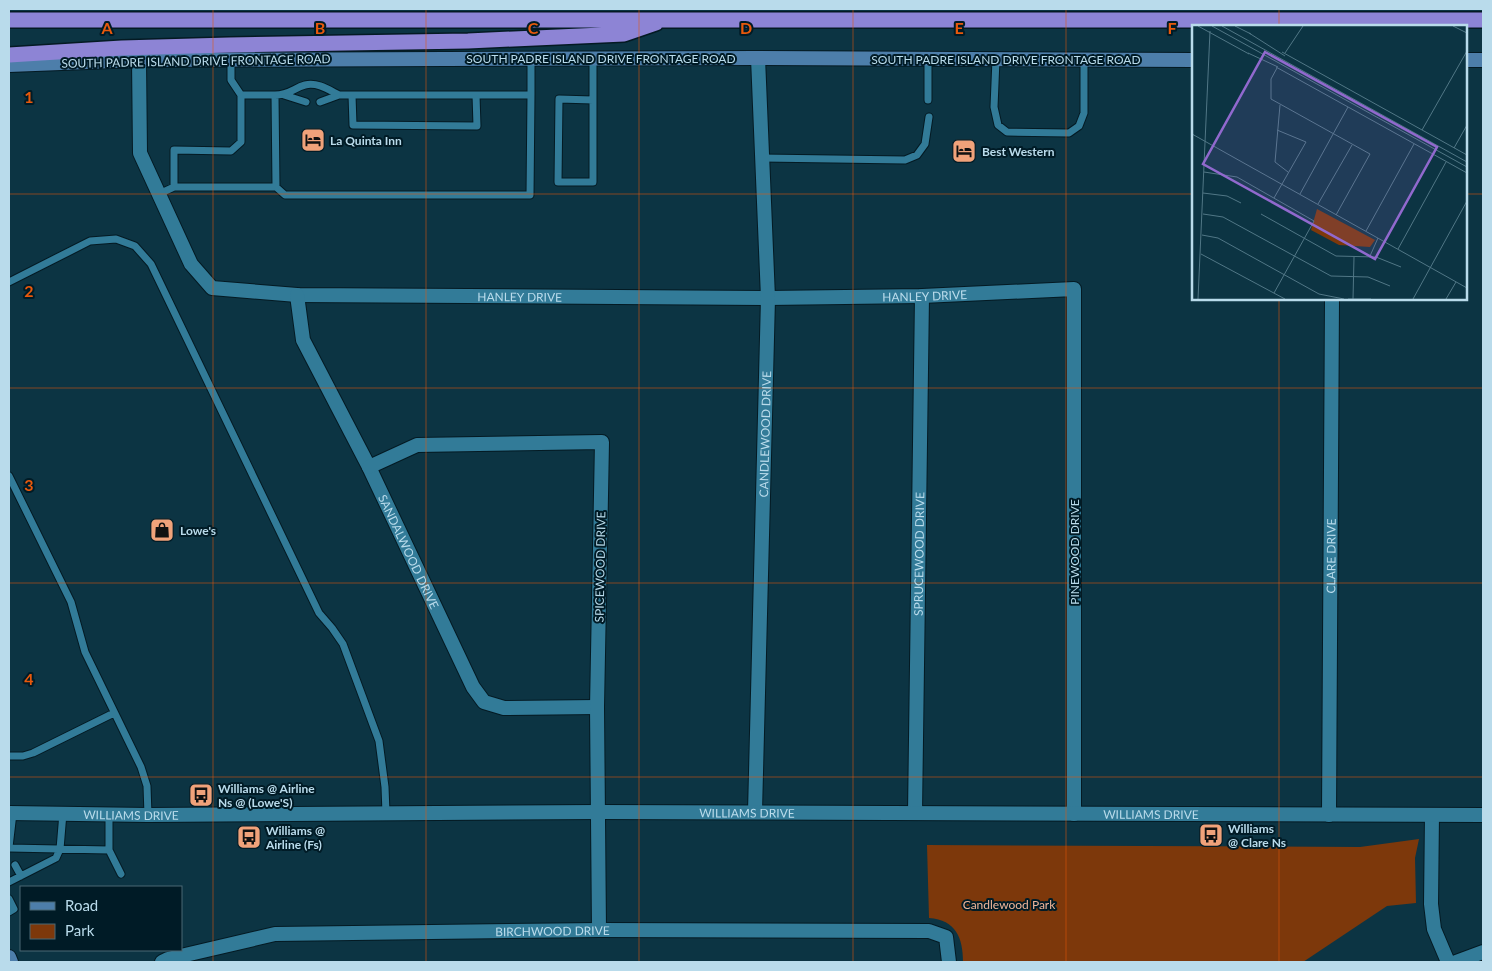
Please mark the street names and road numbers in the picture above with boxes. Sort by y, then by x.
street label: SOUTH PADRE ISLAND DRIVE FRONTAGE ROAD [61,51,331,71]
street label: SOUTH PADRE ISLAND DRIVE FRONTAGE ROAD [466,51,736,66]
street label: SOUTH PADRE ISLAND DRIVE FRONTAGE ROAD [871,52,1141,67]
street label: HANLEY DRIVE [882,286,967,304]
street label: HANLEY DRIVE [477,289,562,304]
street label: CANDLEWOOD DRIVE [755,371,774,498]
street label: SANDALWOOD DRIVE [375,492,442,611]
street label: SPRUCEWOOD DRIVE [910,492,927,616]
street label: PINEWOOD DRIVE [1067,499,1082,605]
street label: SPICEWOOD DRIVE [592,511,608,623]
street label: CLARE DRIVE [1323,518,1338,594]
street label: WILLIAMS DRIVE [699,805,795,820]
street label: WILLIAMS DRIVE [1103,806,1199,822]
street label: WILLIAMS DRIVE [83,807,179,823]
street label: BIRCHWOOD DRIVE [495,922,610,939]

